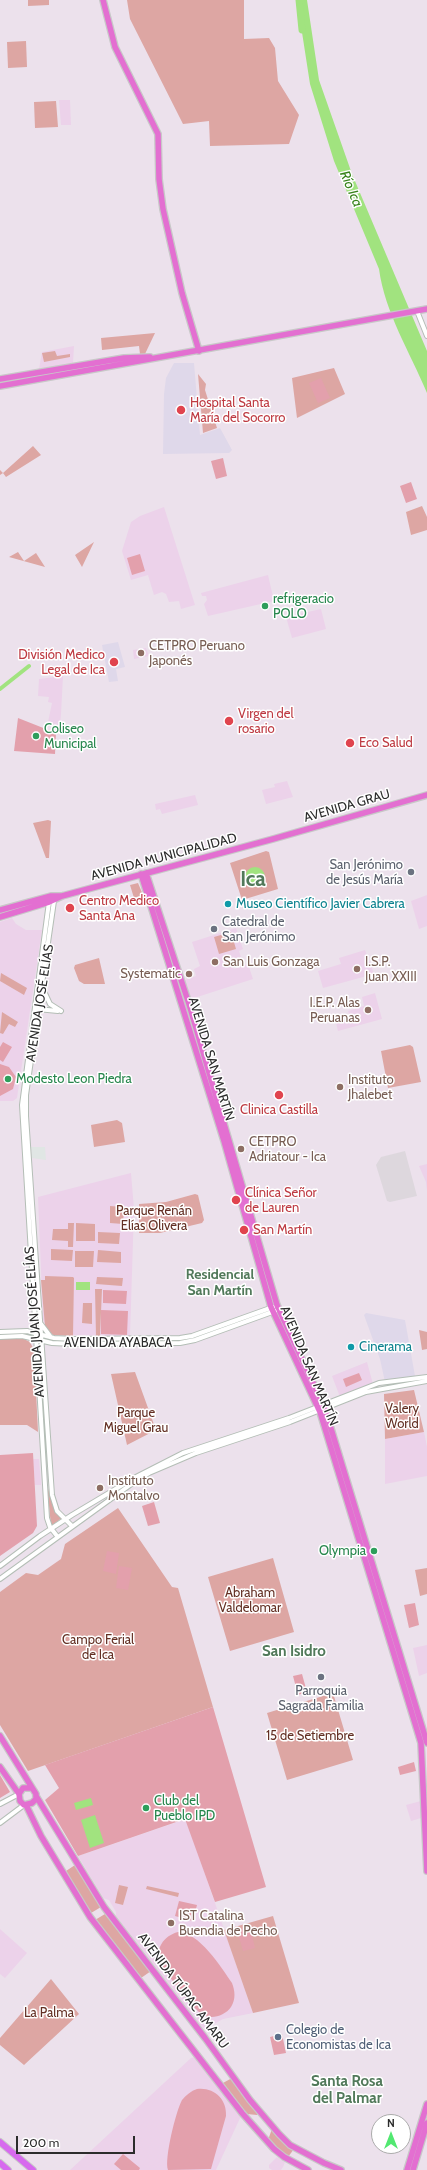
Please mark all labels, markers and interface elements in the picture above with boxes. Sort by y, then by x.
water label: Río Ica [336,168,366,210]
place label: Hospital Santa María del Socorro [190,395,286,426]
marker: Hospital Santa María del Socorro [175,404,187,416]
place label: refrigeracio POLO [273,591,334,622]
marker: refrigeracio POLO [260,601,270,611]
place label: CETPRO Peruano Japonés [149,638,245,669]
place label: División Medico Legal de Ica [18,647,105,678]
marker: CETPRO Peruano Japonés [136,648,146,658]
marker: División Medico Legal de Ica [108,656,120,668]
place label: Virgen del rosario [238,706,294,737]
marker: Virgen del rosario [223,715,235,727]
place label: Coliseo Municipal [44,721,96,752]
marker: Coliseo Municipal [31,731,41,741]
place label: Eco Salud [359,735,413,751]
marker: Eco Salud [344,737,356,749]
street label: AVENIDA GRAU [302,786,392,826]
street label: AVENIDA MUNICIPALIDAD [89,830,239,884]
place label: San Jerónimo de Jesús María [326,857,403,888]
district label: Ica [240,867,266,893]
marker: San Jerónimo de Jesús María [406,867,416,877]
place label: Centro Medico Santa Ana [79,893,159,924]
place label: Museo Científico Javier Cabrera [236,896,405,912]
marker: Museo Científico Javier Cabrera [223,899,233,909]
marker: Centro Medico Santa Ana [64,902,76,914]
place label: Catedral de San Jerónimo [222,914,295,945]
marker: Catedral de San Jerónimo [209,924,219,934]
street label: AVENIDA JOSÉ ELÍAS [23,943,57,1063]
place label: San Luis Gonzaga [223,954,319,970]
place label: I.S.P. Juan XXIII [365,954,417,985]
marker: San Luis Gonzaga [210,957,220,967]
marker: I.S.P. Juan XXIII [352,964,362,974]
place label: Systematic [120,966,181,982]
marker: Systematic [184,969,194,979]
street label: AVENIDA SAN MARTÍN [185,995,237,1123]
place label: I.E.P. Alas Peruanas [309,995,360,1026]
marker: I.E.P. Alas Peruanas [363,1005,373,1015]
place label: Modesto Leon Piedra [16,1071,132,1087]
place label: Instituto Jhalebet [348,1072,394,1103]
marker: Modesto Leon Piedra [3,1074,13,1084]
marker: Instituto Jhalebet [335,1082,345,1092]
marker: Clinica Castilla [273,1089,285,1101]
place label: Clinica Castilla [240,1102,318,1118]
place label: CETPRO Adriatour - Ica [249,1134,326,1165]
marker: CETPRO Adriatour - Ica [236,1144,246,1154]
place label: Clínica Señor de Lauren [245,1185,317,1216]
marker: Clínica Señor de Lauren [230,1194,242,1206]
park label: Parque Renán Elías Olivera [116,1203,192,1234]
place label: San Martín [253,1222,312,1238]
marker: San Martín [238,1224,250,1236]
street label: AVENIDA JUAN JOSÉ ELÍAS [22,1246,48,1398]
district label: Residencial San Martín [186,1267,254,1300]
street label: AVENIDA SAN MARTÍN [277,1304,341,1428]
street label: AVENIDA AYABACA [64,1335,172,1351]
place label: Cinerama [359,1339,412,1355]
marker: Cinerama [346,1342,356,1352]
park label: Valery World [385,1401,419,1432]
park label: Parque Miguel Grau [104,1405,168,1436]
place label: Instituto Montalvo [108,1473,160,1504]
marker: Instituto Montalvo [95,1483,105,1493]
place label: Olympia [319,1543,366,1559]
marker: Olympia [369,1546,379,1556]
park label: Abraham Valdelomar [219,1585,281,1616]
park label: Campo Ferial de Ica [62,1632,134,1663]
district label: San Isidro [262,1643,326,1661]
marker: Parroquia Sagrada Familia [316,1672,326,1682]
place label: Parroquia Sagrada Familia [278,1683,364,1714]
park label: 15 de Setiembre [266,1728,354,1744]
place label: Club del Pueblo IPD [154,1793,215,1824]
marker: Club del Pueblo IPD [141,1803,151,1813]
place label: IST Catalina Buendia de Pecho [179,1908,277,1939]
marker: IST Catalina Buendia de Pecho [166,1918,176,1928]
street label: AVENIDA TÚPAC AMARU [134,1930,232,2052]
park label: La Palma [24,2005,74,2021]
place label: Colegio de Economistas de Ica [286,2022,391,2053]
marker: Colegio de Economistas de Ica [273,2032,283,2042]
district label: Santa Rosa del Palmar [311,2073,383,2108]
north arrow [371,2114,411,2154]
text: N [387,2116,395,2130]
scale bar [18,2128,137,2154]
text: 200 m [23,2135,59,2150]

